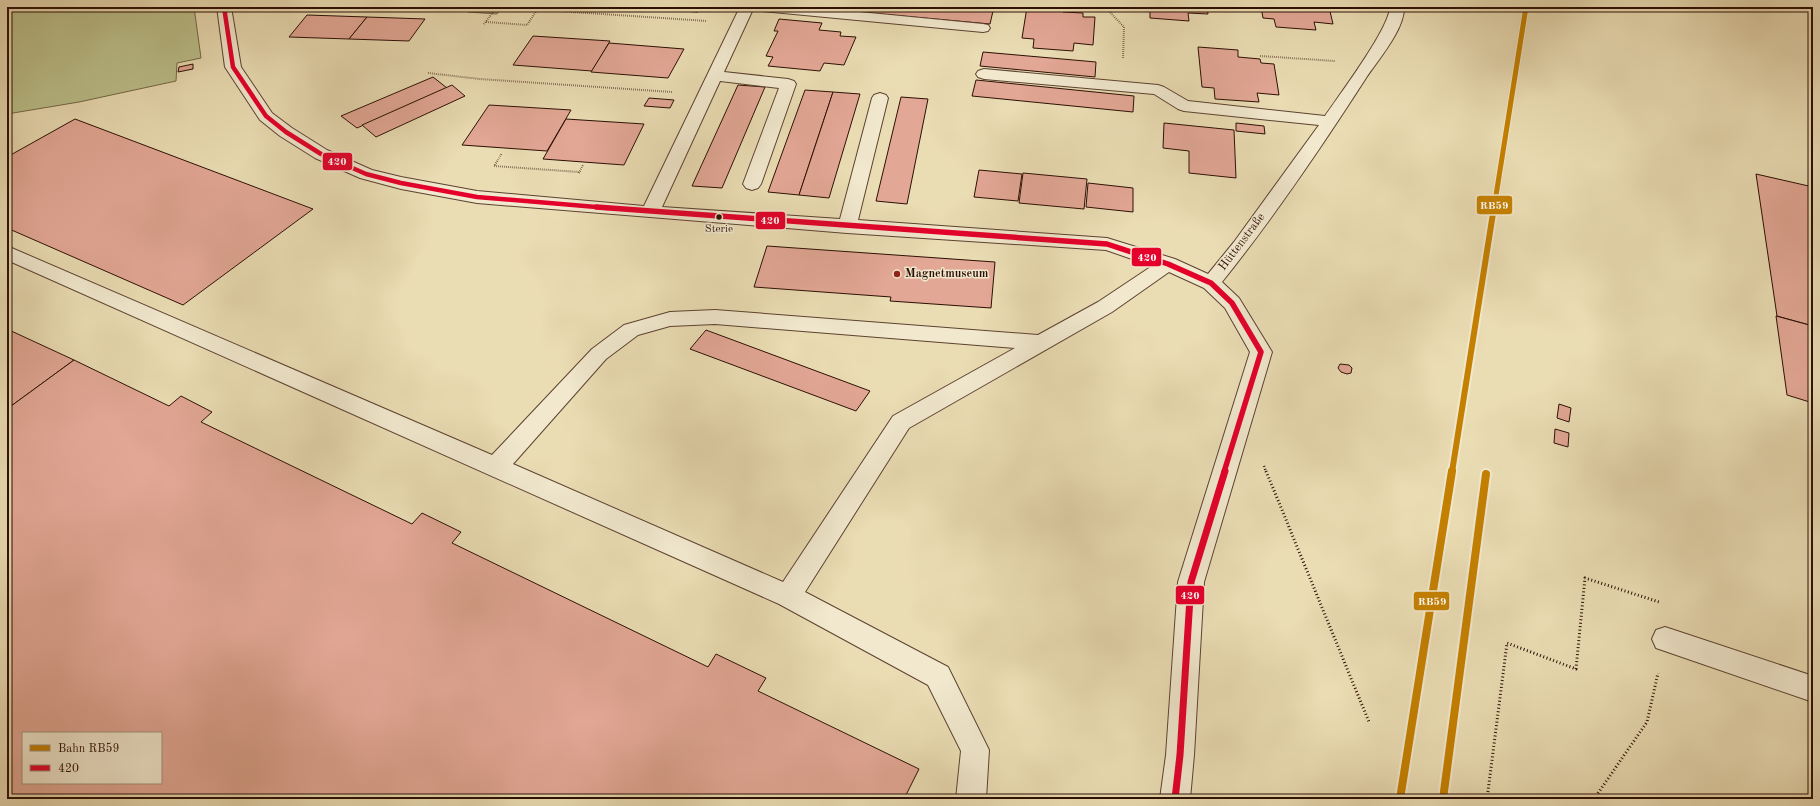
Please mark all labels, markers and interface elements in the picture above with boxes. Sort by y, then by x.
line badge: 420 [322,152,353,171]
text: 420 [327,157,347,168]
line badge: RB59 [1476,195,1513,215]
text: RB59 [1480,201,1508,212]
line badge: 420 [755,211,786,230]
street label: Hüttenstraße [1217,211,1268,273]
marker: Sterie [714,212,724,222]
text: 420 [760,216,780,227]
place label: Sterie [705,224,733,235]
line badge: 420 [1131,247,1162,267]
text: 420 [1137,253,1157,264]
place label: Magnetmuseum [905,268,989,280]
marker: Magnetmuseum [892,269,902,279]
line badge: 420 [1175,585,1205,605]
text: 420 [1180,591,1200,602]
line badge: RB59 [1413,591,1450,611]
text: RB59 [1418,597,1446,608]
legend [22,732,162,784]
text: Bahn RB59 [58,742,119,755]
text: 420 [58,763,79,775]

